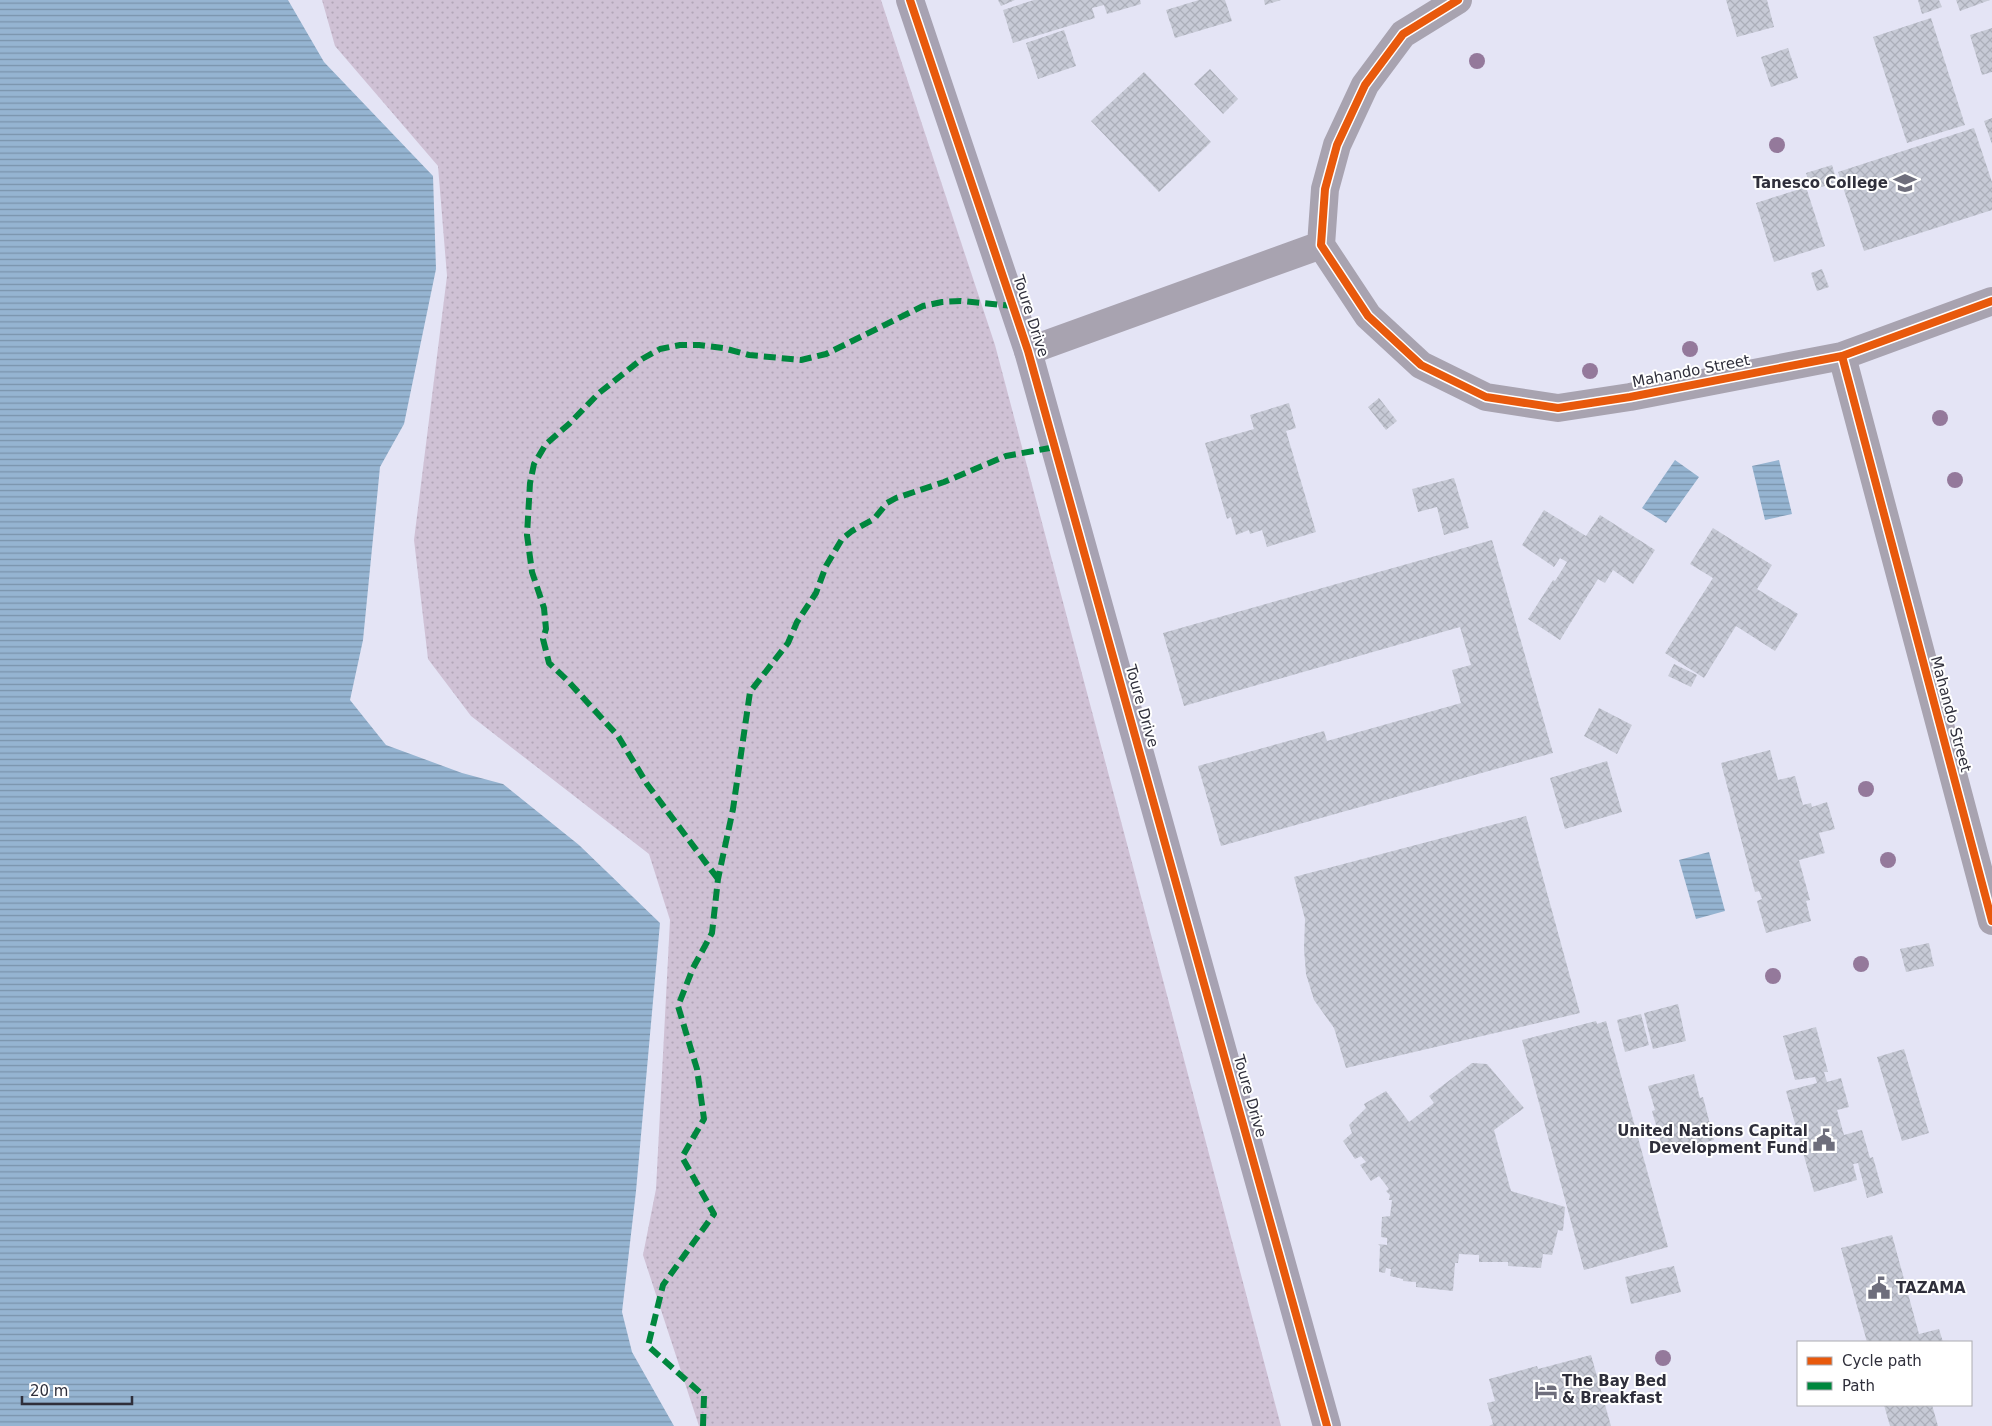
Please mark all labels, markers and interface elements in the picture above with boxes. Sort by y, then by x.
school or university icon: Tanesco College [1892,170,1918,196]
place label: Tanesco College [1753,174,1888,192]
street label: Toure Drive [1009,272,1053,359]
street label: Mahando Street [1631,351,1751,391]
street label: Mahando Street [1927,654,1975,774]
street label: Toure Drive [1121,662,1162,749]
street label: Toure Drive [1229,1052,1270,1139]
place label: United Nations Capital Development Fund [1617,1122,1808,1157]
public building icon: United Nations Capital Development Fund [1811,1127,1837,1153]
public building icon: TAZAMA [1866,1275,1892,1301]
place label: TAZAMA [1896,1279,1966,1297]
legend [1797,1341,1972,1406]
text: Cycle path [1842,1352,1922,1370]
place label: The Bay Bed & Breakfast [1562,1372,1667,1407]
scale bar [22,1374,132,1406]
hotel icon: The Bay Bed & Breakfast [1533,1377,1559,1403]
text: Path [1842,1377,1875,1395]
text: 20 m [30,1382,68,1400]

